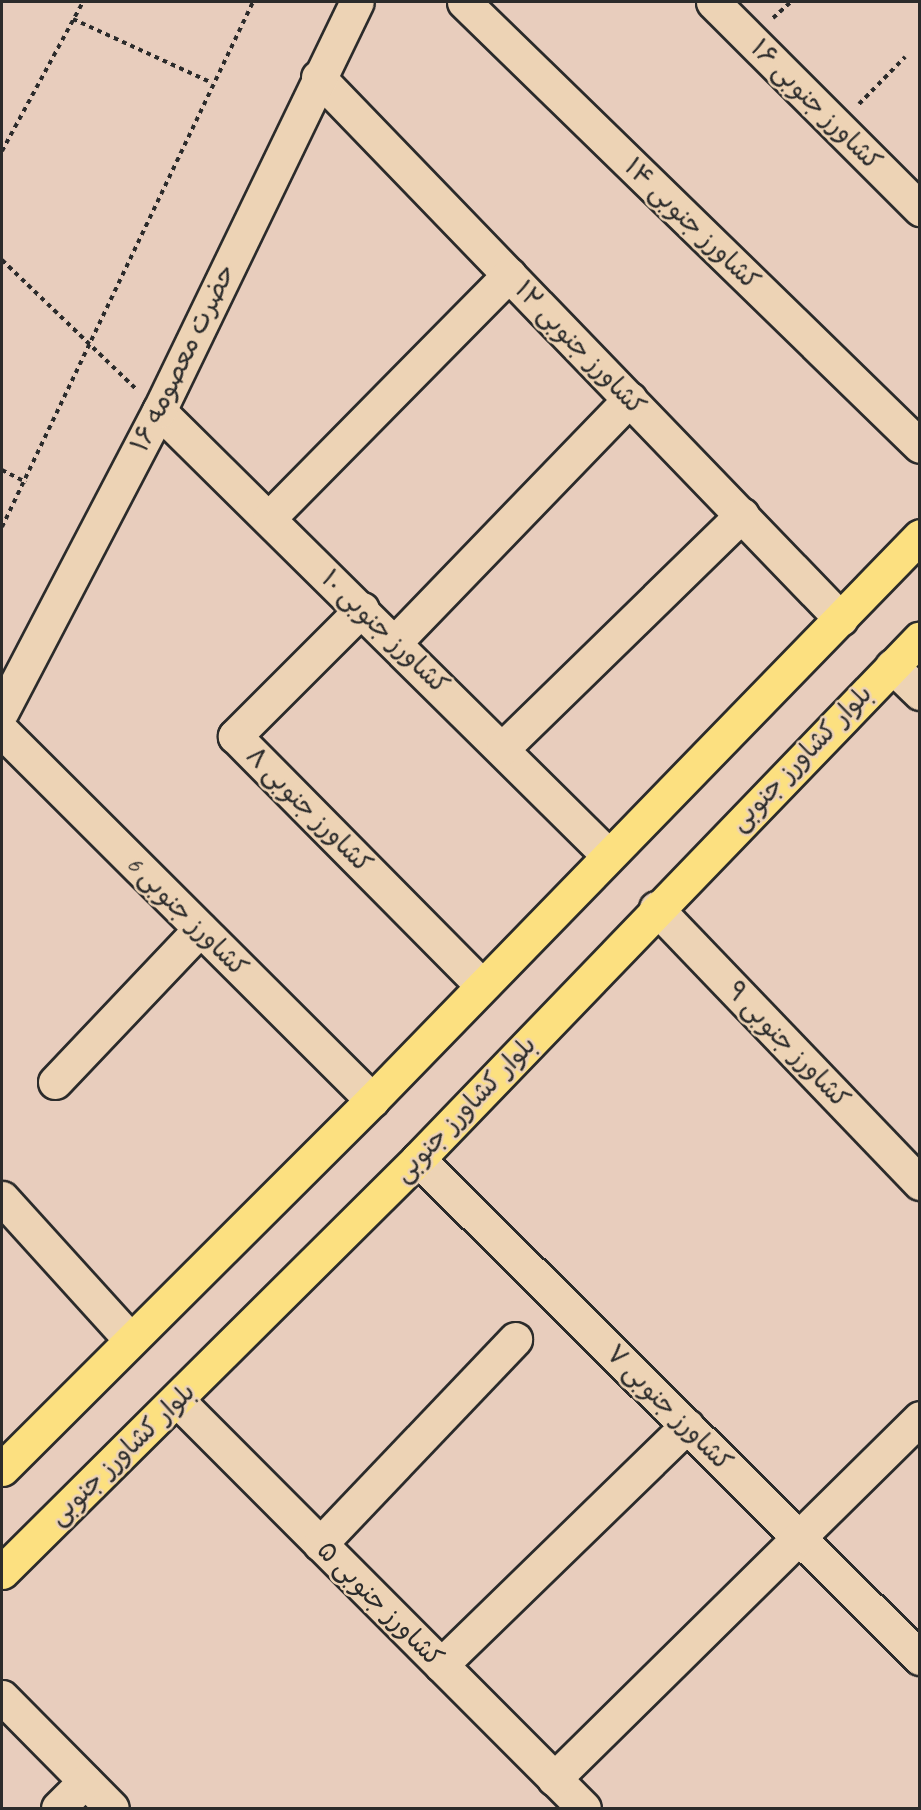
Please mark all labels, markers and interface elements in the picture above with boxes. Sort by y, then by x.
street label: کشاورز جنوبی ۱۶ [744,33,888,177]
street label: کشاورز جنوبی ۱۴ [618,151,766,297]
street label: حضرت معصومه ۱۶ [124,259,242,457]
street label: کشاورز جنوبی ۱۲ [508,274,652,422]
street label: کشاورز جنوبی ۱۰ [315,563,455,701]
street label: بلوار کشاورز جنوبی [723,678,879,838]
street label: کشاورز جنوبی ۸ [239,740,379,880]
street label: کشاورز جنوبی 6 [120,849,254,983]
street label: کشاورز جنوبی ۹ [720,975,856,1115]
street label: بلوار کشاورز جنوبی [387,1029,543,1189]
street label: کشاورز جنوبی ۷ [599,1338,739,1478]
street label: بلوار کشاورز جنوبی [42,1376,202,1532]
street label: کشاورز جنوبی ۵ [310,1534,450,1674]

